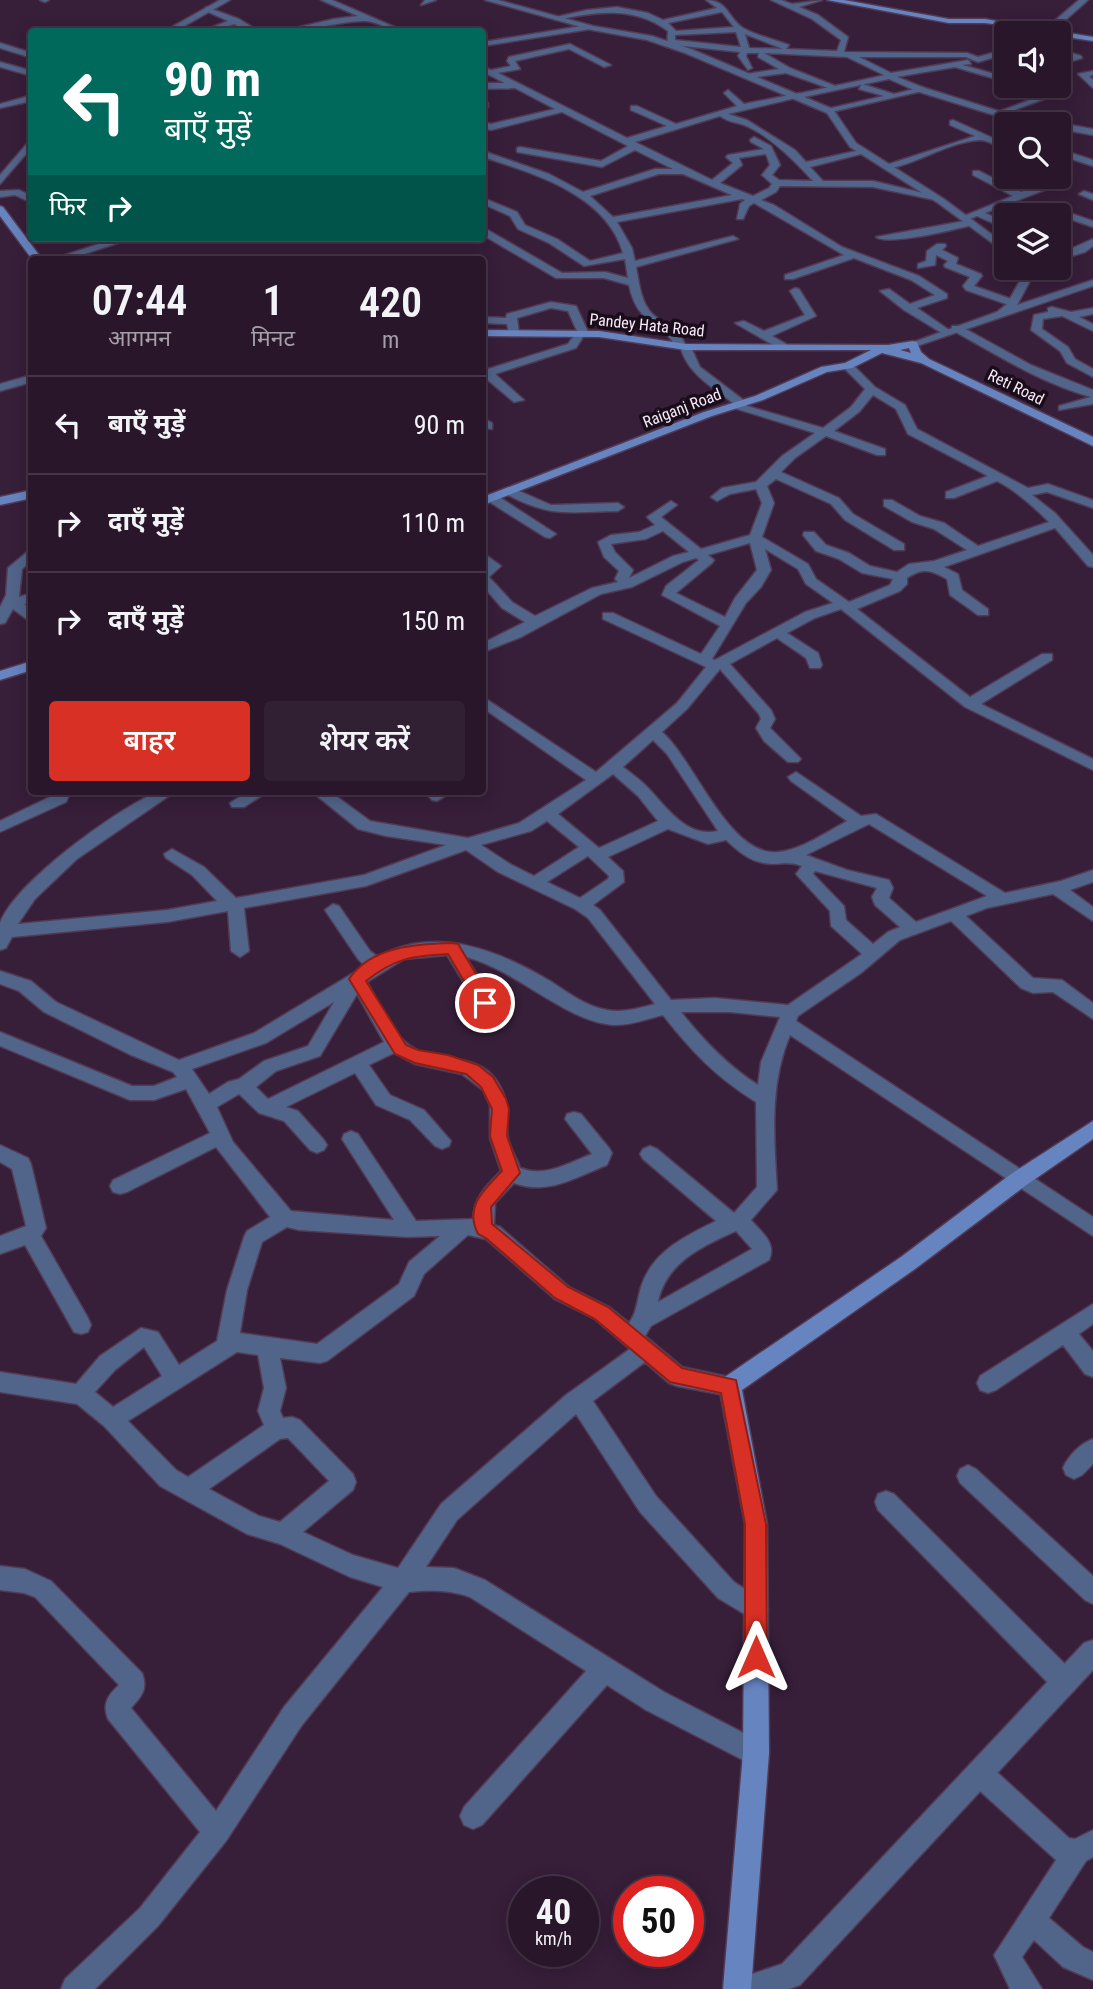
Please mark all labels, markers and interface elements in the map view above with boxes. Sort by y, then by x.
map controls [994,21,1071,280]
button: sound [994,21,1071,98]
text: 90 m [164,51,261,108]
icon: left [49,56,140,147]
text: बाएँ मुड़ें [164,110,252,148]
button: search [994,112,1071,189]
icon: right [100,189,138,227]
text: फिर [49,191,86,221]
button: layers [994,203,1071,280]
text: 07:44 [92,276,187,325]
text: 1 [263,276,284,325]
text: 420 [359,278,422,327]
street label: Pandey Hata Road [588,310,706,340]
text: आगमन [108,325,171,352]
text: मिनट [251,325,295,352]
text: m [382,327,399,354]
street label: Reti Road [985,365,1047,409]
street label: Raiganj Road [640,384,724,432]
icon: left [49,406,87,444]
text: बाएँ मुड़ें [108,408,185,438]
text: 90 m [414,410,465,440]
icon: right [49,504,87,542]
text: दाएँ मुड़ें [108,506,184,536]
text: 110 m [401,508,465,538]
icon: right [49,602,87,640]
text: दाएँ मुड़ें [108,604,184,634]
text: 150 m [401,606,465,636]
button: बाहर [49,701,250,781]
button: शेयर करें [264,701,465,781]
pin [455,973,515,1033]
icon: arrive [466,984,504,1022]
position arrow [719,1620,793,1694]
speed limit sign: 50 [613,1876,704,1967]
text: 40 [536,1892,571,1933]
text: km/h [535,1928,572,1949]

